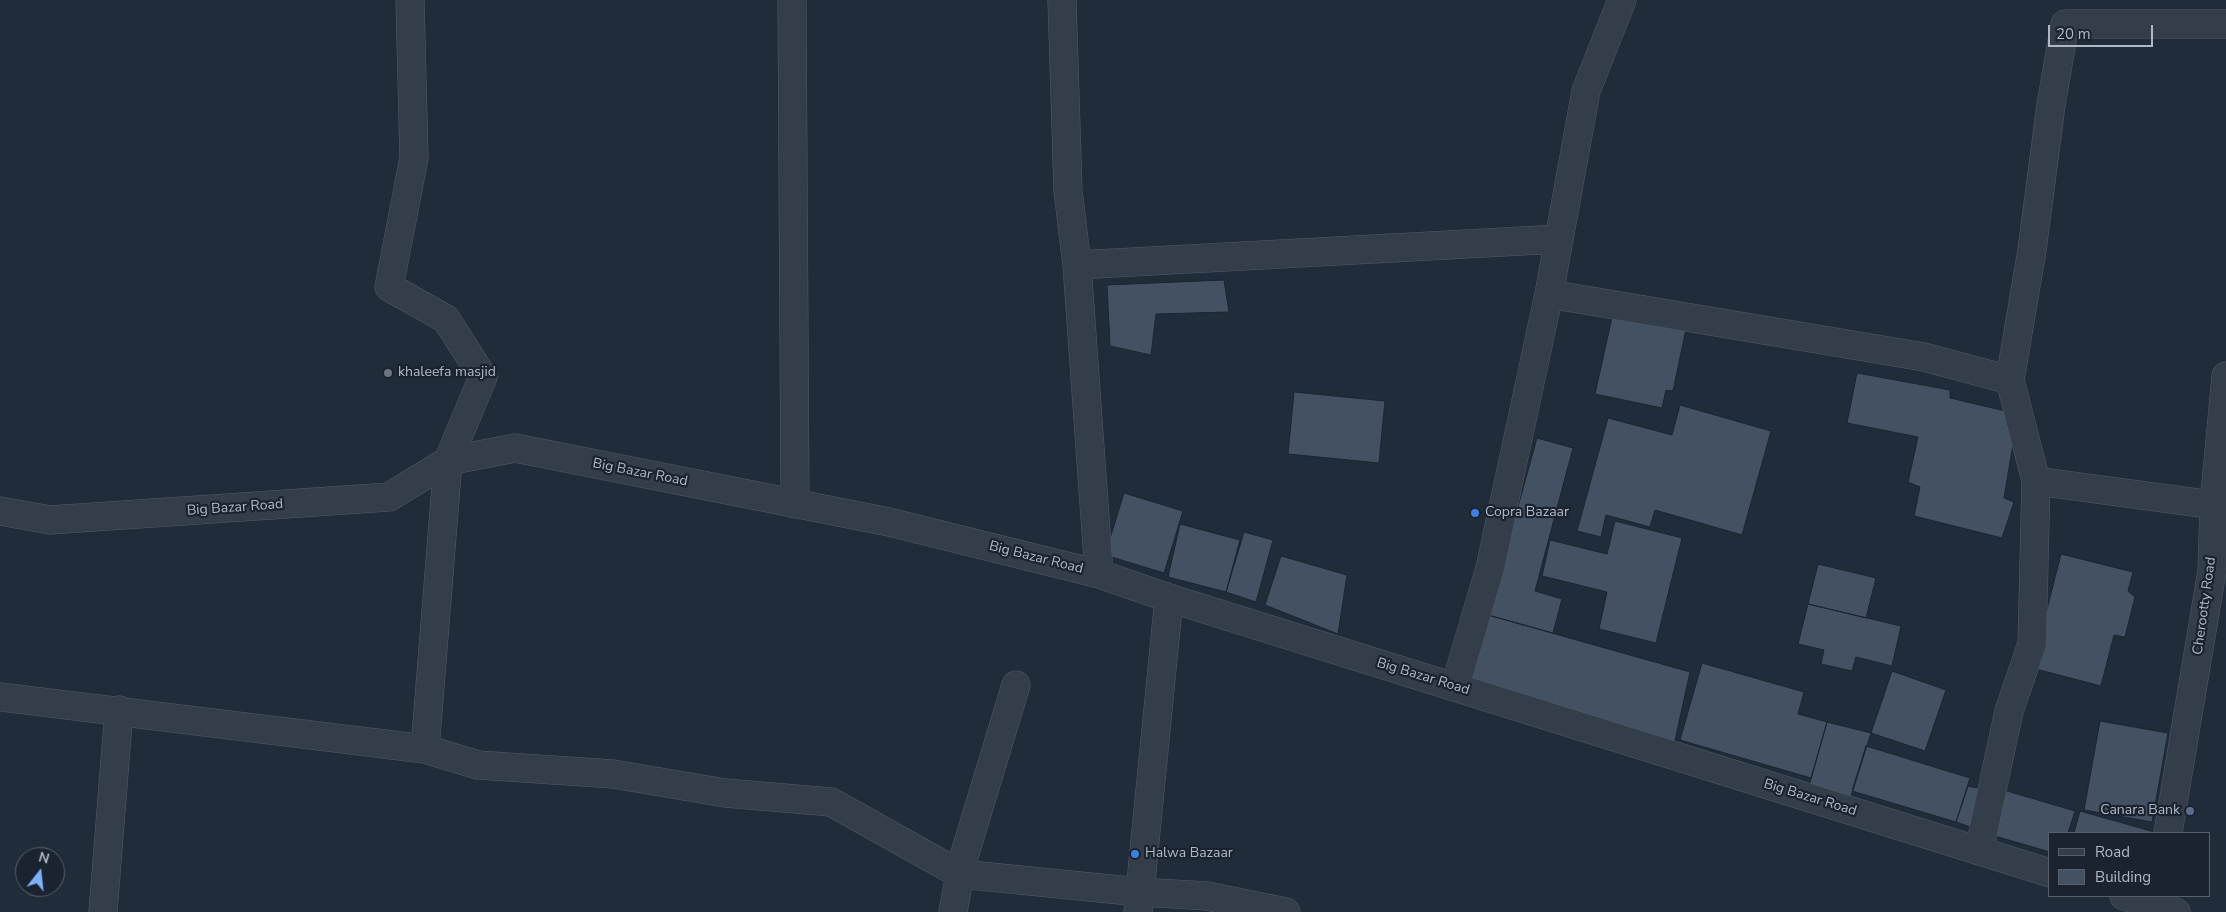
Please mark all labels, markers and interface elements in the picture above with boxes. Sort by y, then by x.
scale bar [2051,15,2156,47]
text: 20 m [2056,24,2091,44]
place label: khaleefa masjid [398,365,496,381]
marker: khaleefa masjid [382,367,394,379]
street label: Big Bazar Road [591,456,689,490]
street label: Big Bazar Road [186,496,284,520]
place label: Copra Bazaar [1485,505,1569,521]
marker: Copra Bazaar [1469,507,1481,519]
street label: Big Bazar Road [987,538,1085,578]
street label: Cherootty Road [2190,556,2220,656]
street label: Big Bazar Road [1374,655,1472,699]
street label: Big Bazar Road [1761,776,1859,820]
place label: Canara Bank [2100,803,2180,819]
marker: Canara Bank [2184,805,2196,817]
legend [2048,832,2211,897]
text: Road [2095,842,2130,862]
place label: Halwa Bazaar [1145,846,1233,862]
north arrow [15,847,65,897]
text: N [36,847,52,869]
marker: Halwa Bazaar [1129,848,1141,860]
text: Building [2095,867,2151,887]

